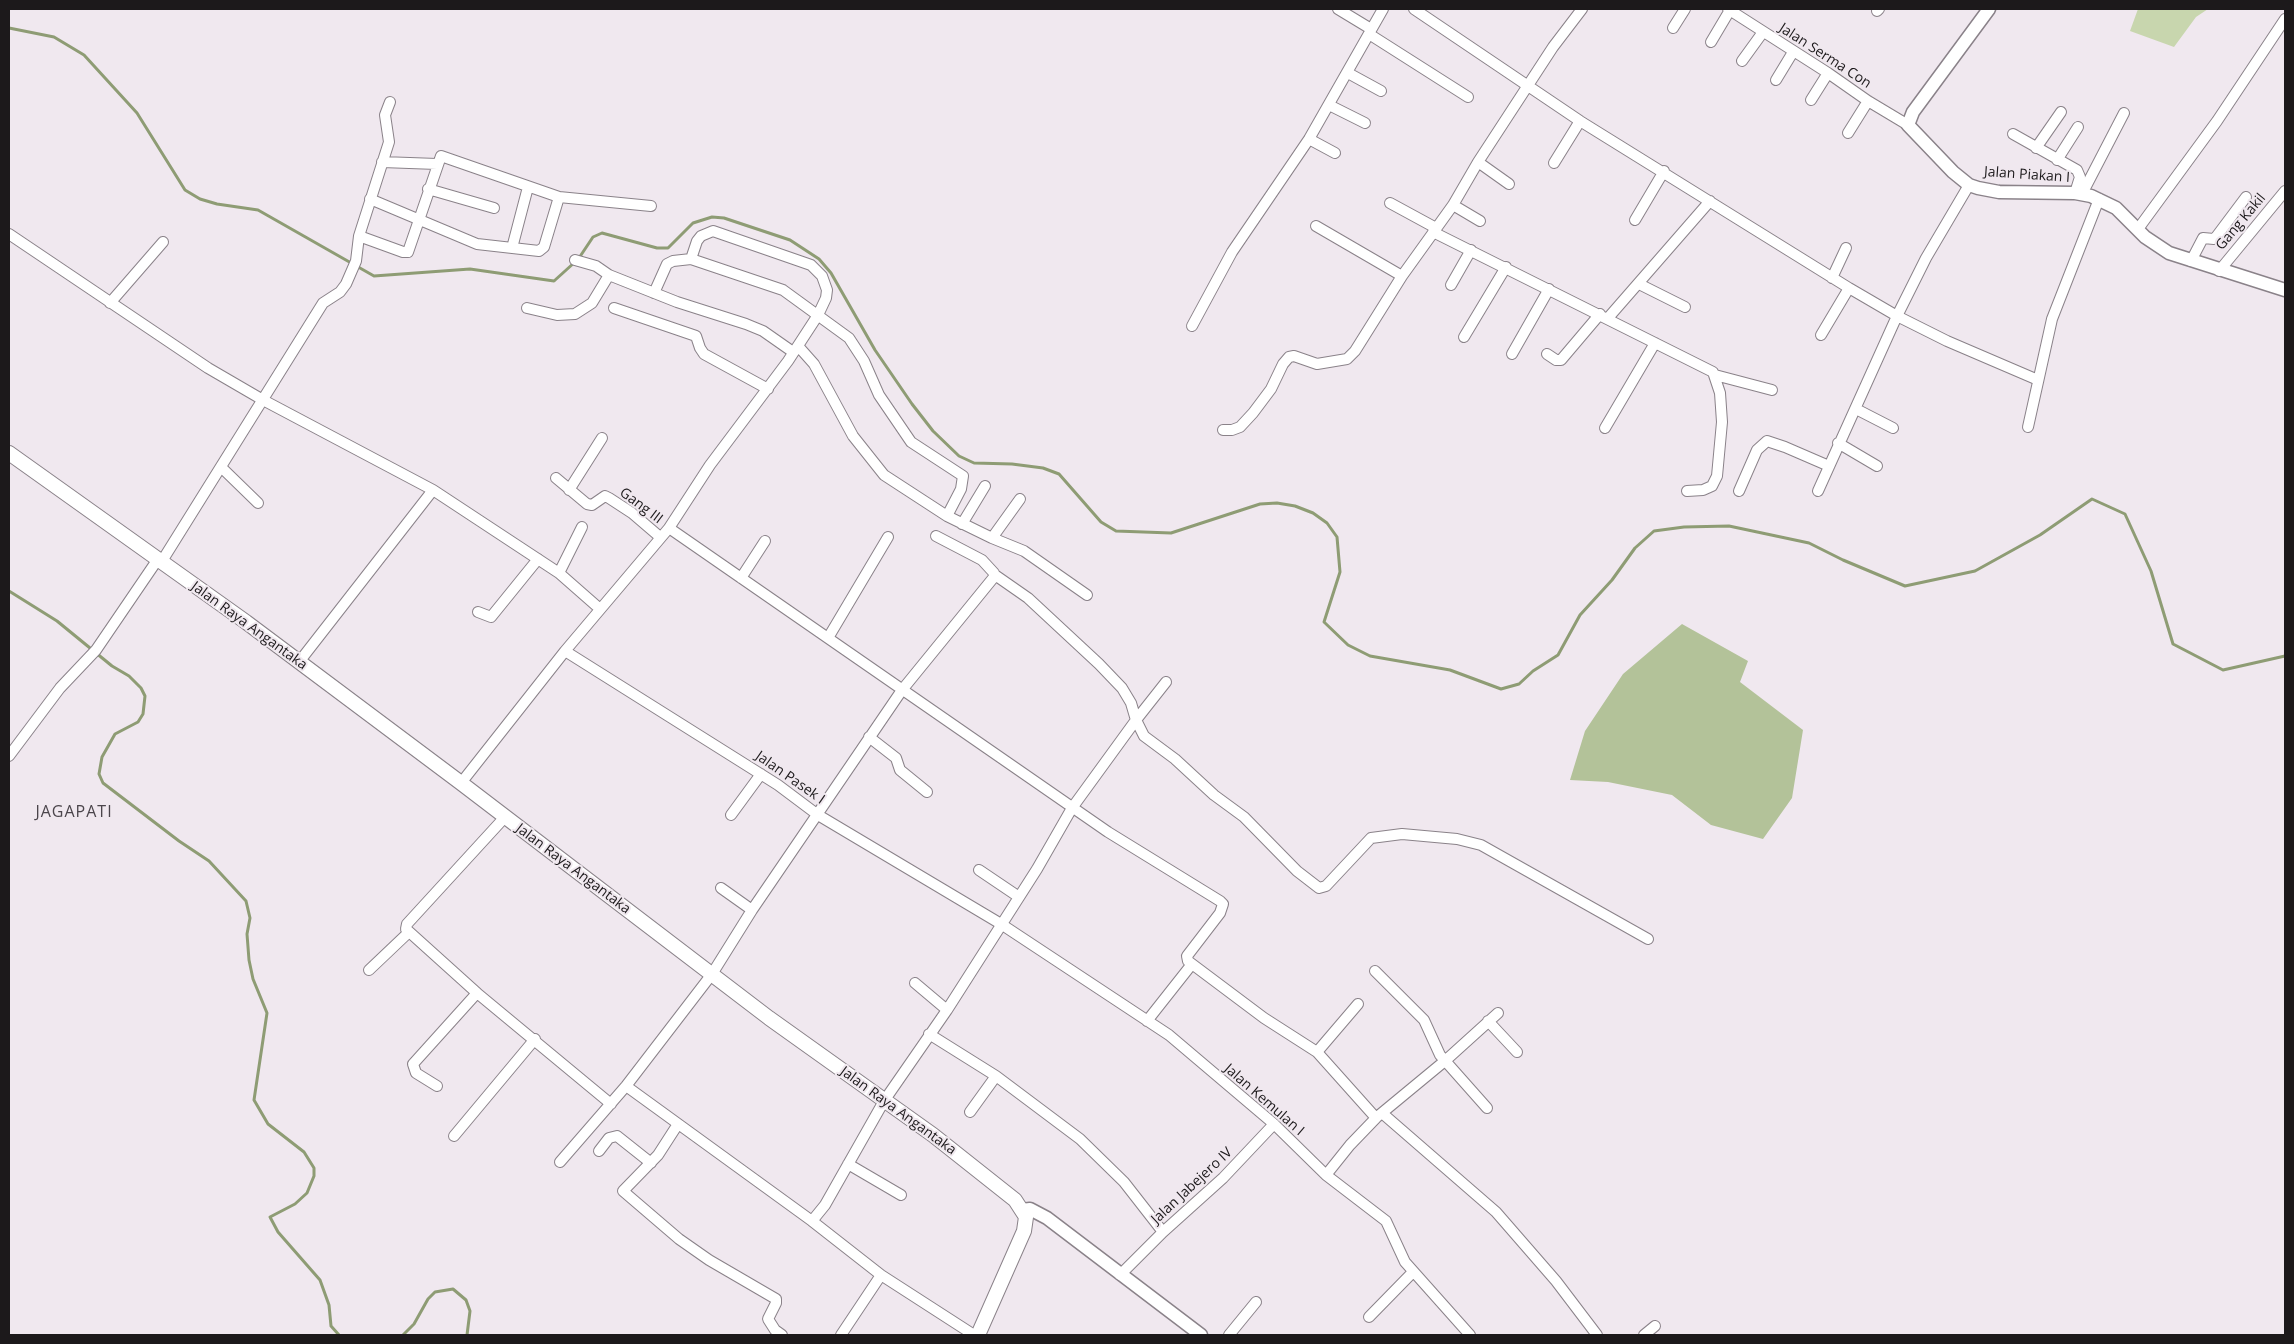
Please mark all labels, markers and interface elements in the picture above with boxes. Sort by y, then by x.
street label: Jalan Serma Con [1776,20,1874,92]
street label: Jalan Piakan I [1983,164,2071,186]
street label: Gang Kakil [2213,190,2269,254]
street label: Gang III [616,484,666,528]
street label: Jalan Raya Angantaka [188,578,310,674]
street label: Jalan Pasek I [752,748,828,808]
district label: JAGAPATI [34,802,114,822]
street label: Jalan Raya Angantaka [512,820,634,918]
street label: Jalan Kemulan I [1221,1061,1307,1139]
street label: Jalan Raya Angantaka [837,1063,959,1159]
street label: Jalan Jabejero IV [1148,1144,1236,1228]

